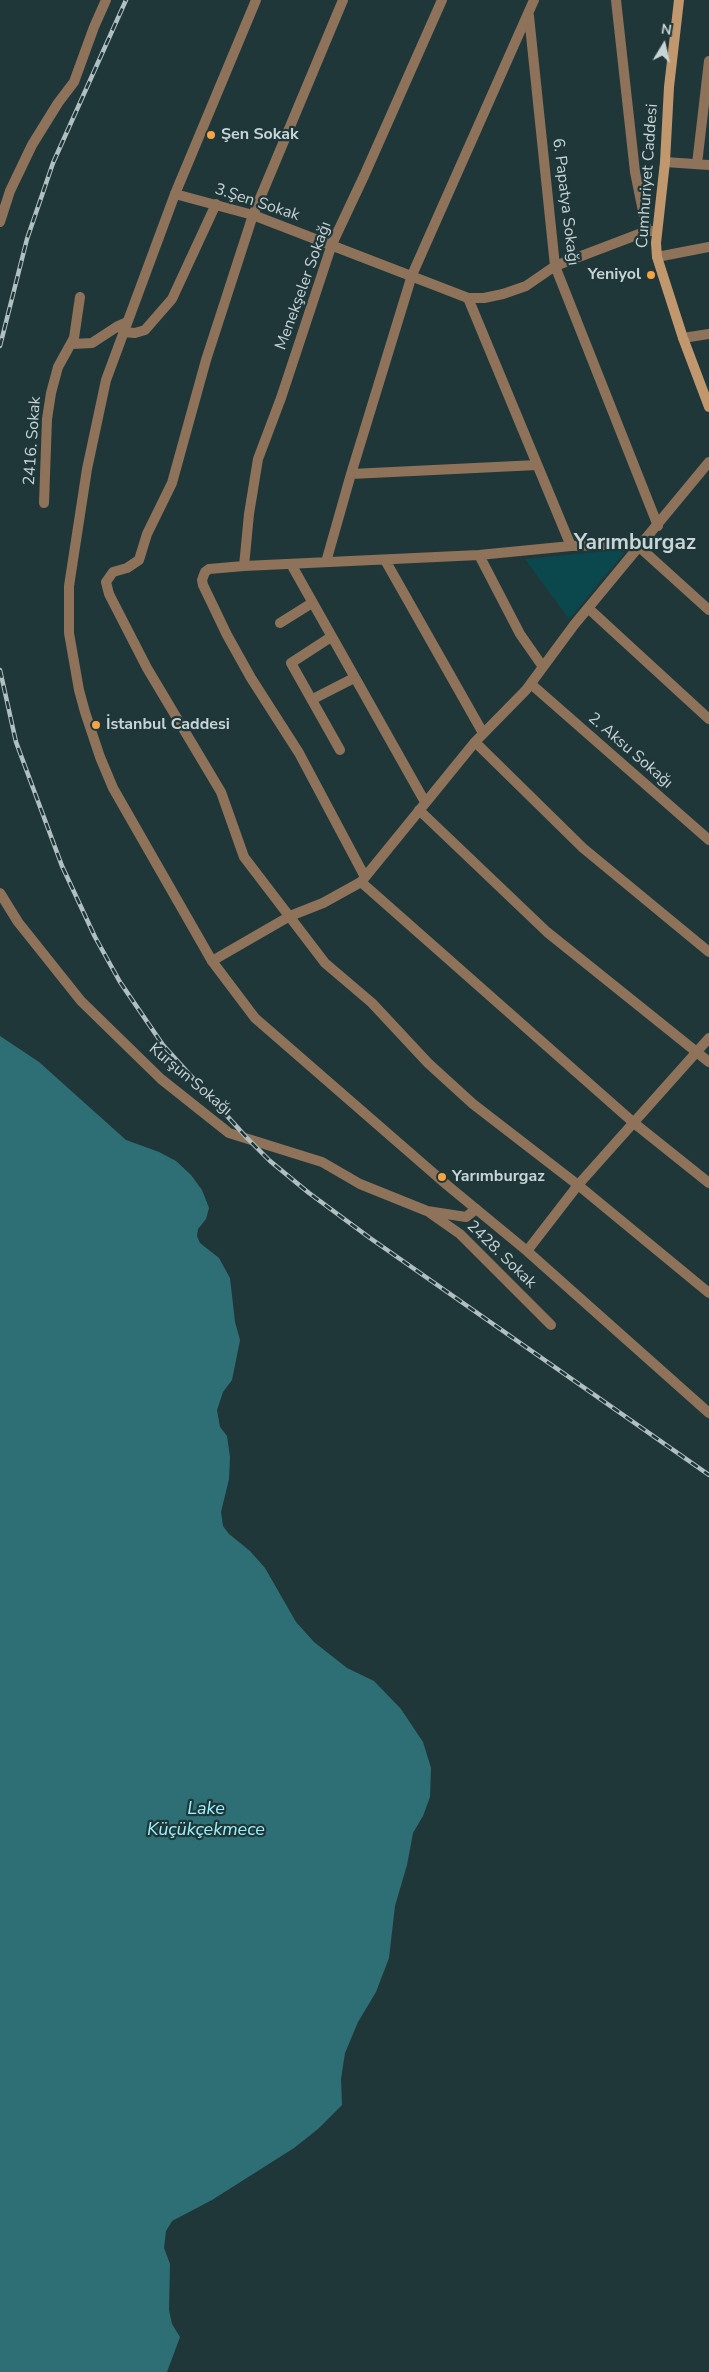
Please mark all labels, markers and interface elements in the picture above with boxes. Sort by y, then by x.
text: N [660,19,673,40]
north arrow [639,20,689,70]
street label: Cumhuriyet Caddesi [633,103,663,249]
place label: Şen Sokak [221,125,299,145]
marker: Şen Sokak [205,129,217,141]
street label: 6. Papatya Sokağı [548,137,582,267]
street label: 3.Şen Sokak [212,180,302,226]
street label: Menekşeler Sokağı [272,219,336,353]
place label: Yeniyol [588,265,641,285]
marker: Yeniyol [645,269,657,281]
street label: 2416. Sokak [20,396,46,486]
district label: Yarımburgaz [574,531,696,557]
street label: 2. Aksu Sokağı [584,709,676,793]
place label: İstanbul Caddesi [106,715,230,735]
marker: İstanbul Caddesi [90,719,102,731]
street label: Kurşun Sokağı [145,1040,235,1120]
place label: Yarımburgaz [452,1167,545,1187]
marker: Yarımburgaz [436,1171,448,1183]
street label: 2428. Sokak [462,1217,540,1293]
water label: Lake Küçükçekmece [147,1799,265,1842]

